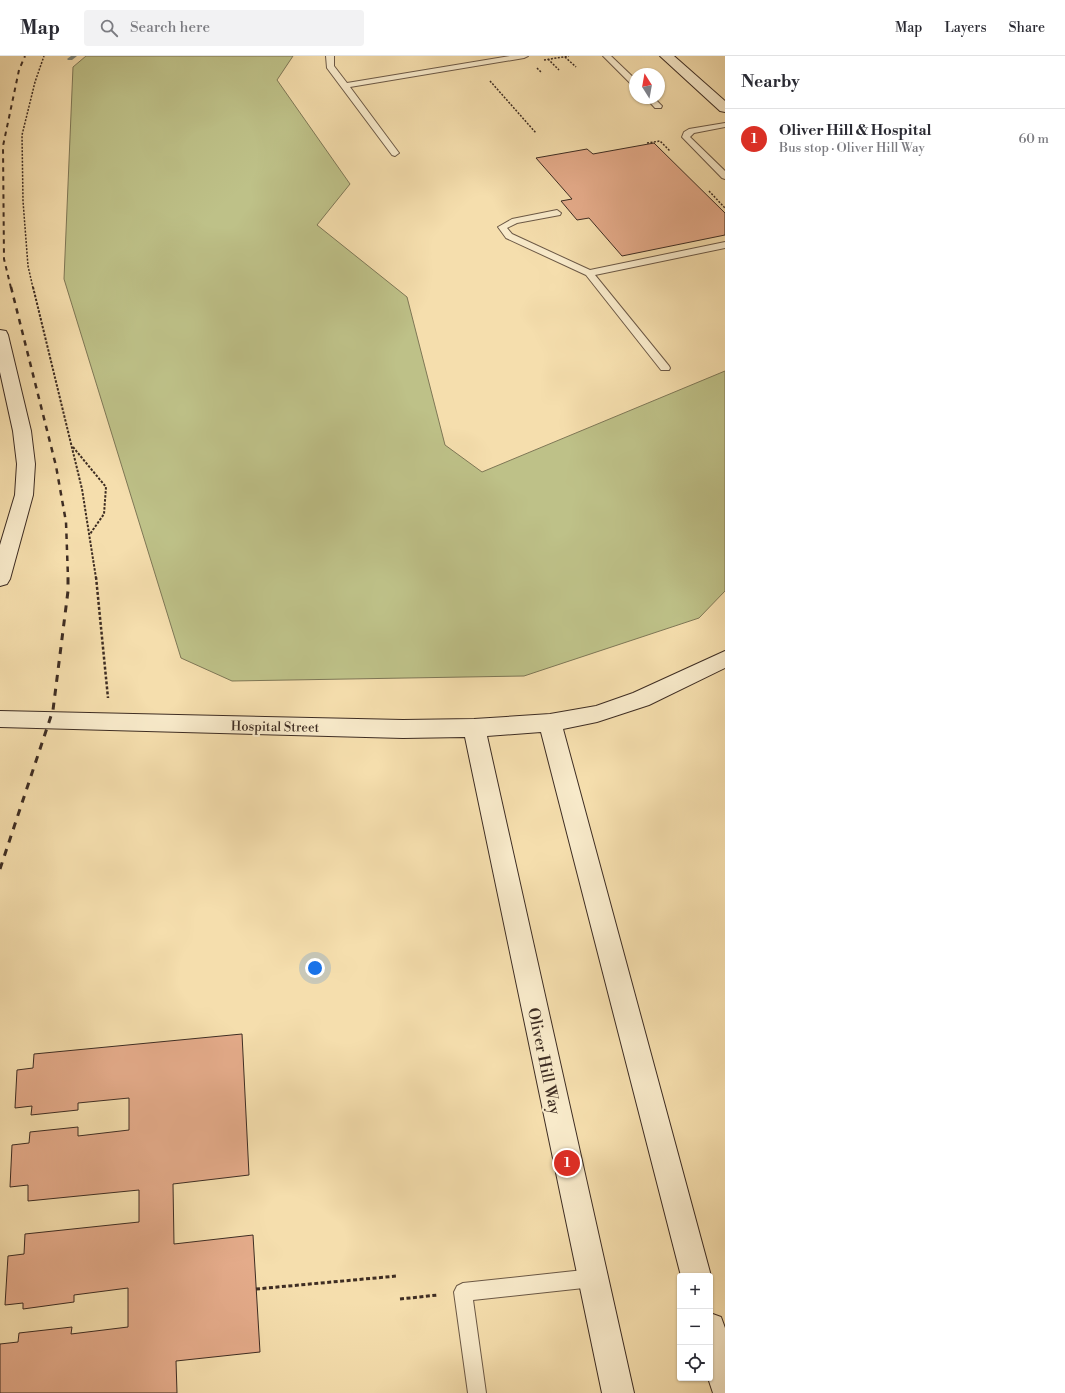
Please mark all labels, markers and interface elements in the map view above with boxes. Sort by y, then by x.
search box [84,10,364,46]
text: Map [20,16,60,40]
icon: search [98,17,120,39]
text: Search here [130,18,210,37]
text: Map [895,19,922,37]
text: Layers [944,19,987,37]
text: Share [1009,19,1045,37]
north arrow [629,68,665,104]
text: Nearby [741,71,800,93]
text: Oliver Hill & Hospital [779,121,931,140]
text: 1 [751,131,757,147]
text: 60 m [1018,131,1049,147]
text: Bus stop · Oliver Hill Way [779,140,925,156]
street label: Hospital Street [231,718,320,736]
your location [305,958,325,978]
street label: Oliver Hill Way [523,1006,565,1117]
pin: 1 [554,1148,580,1178]
map controls [677,1273,713,1381]
button: + [677,1273,713,1309]
button: − [677,1309,713,1345]
button: locate [677,1345,713,1381]

